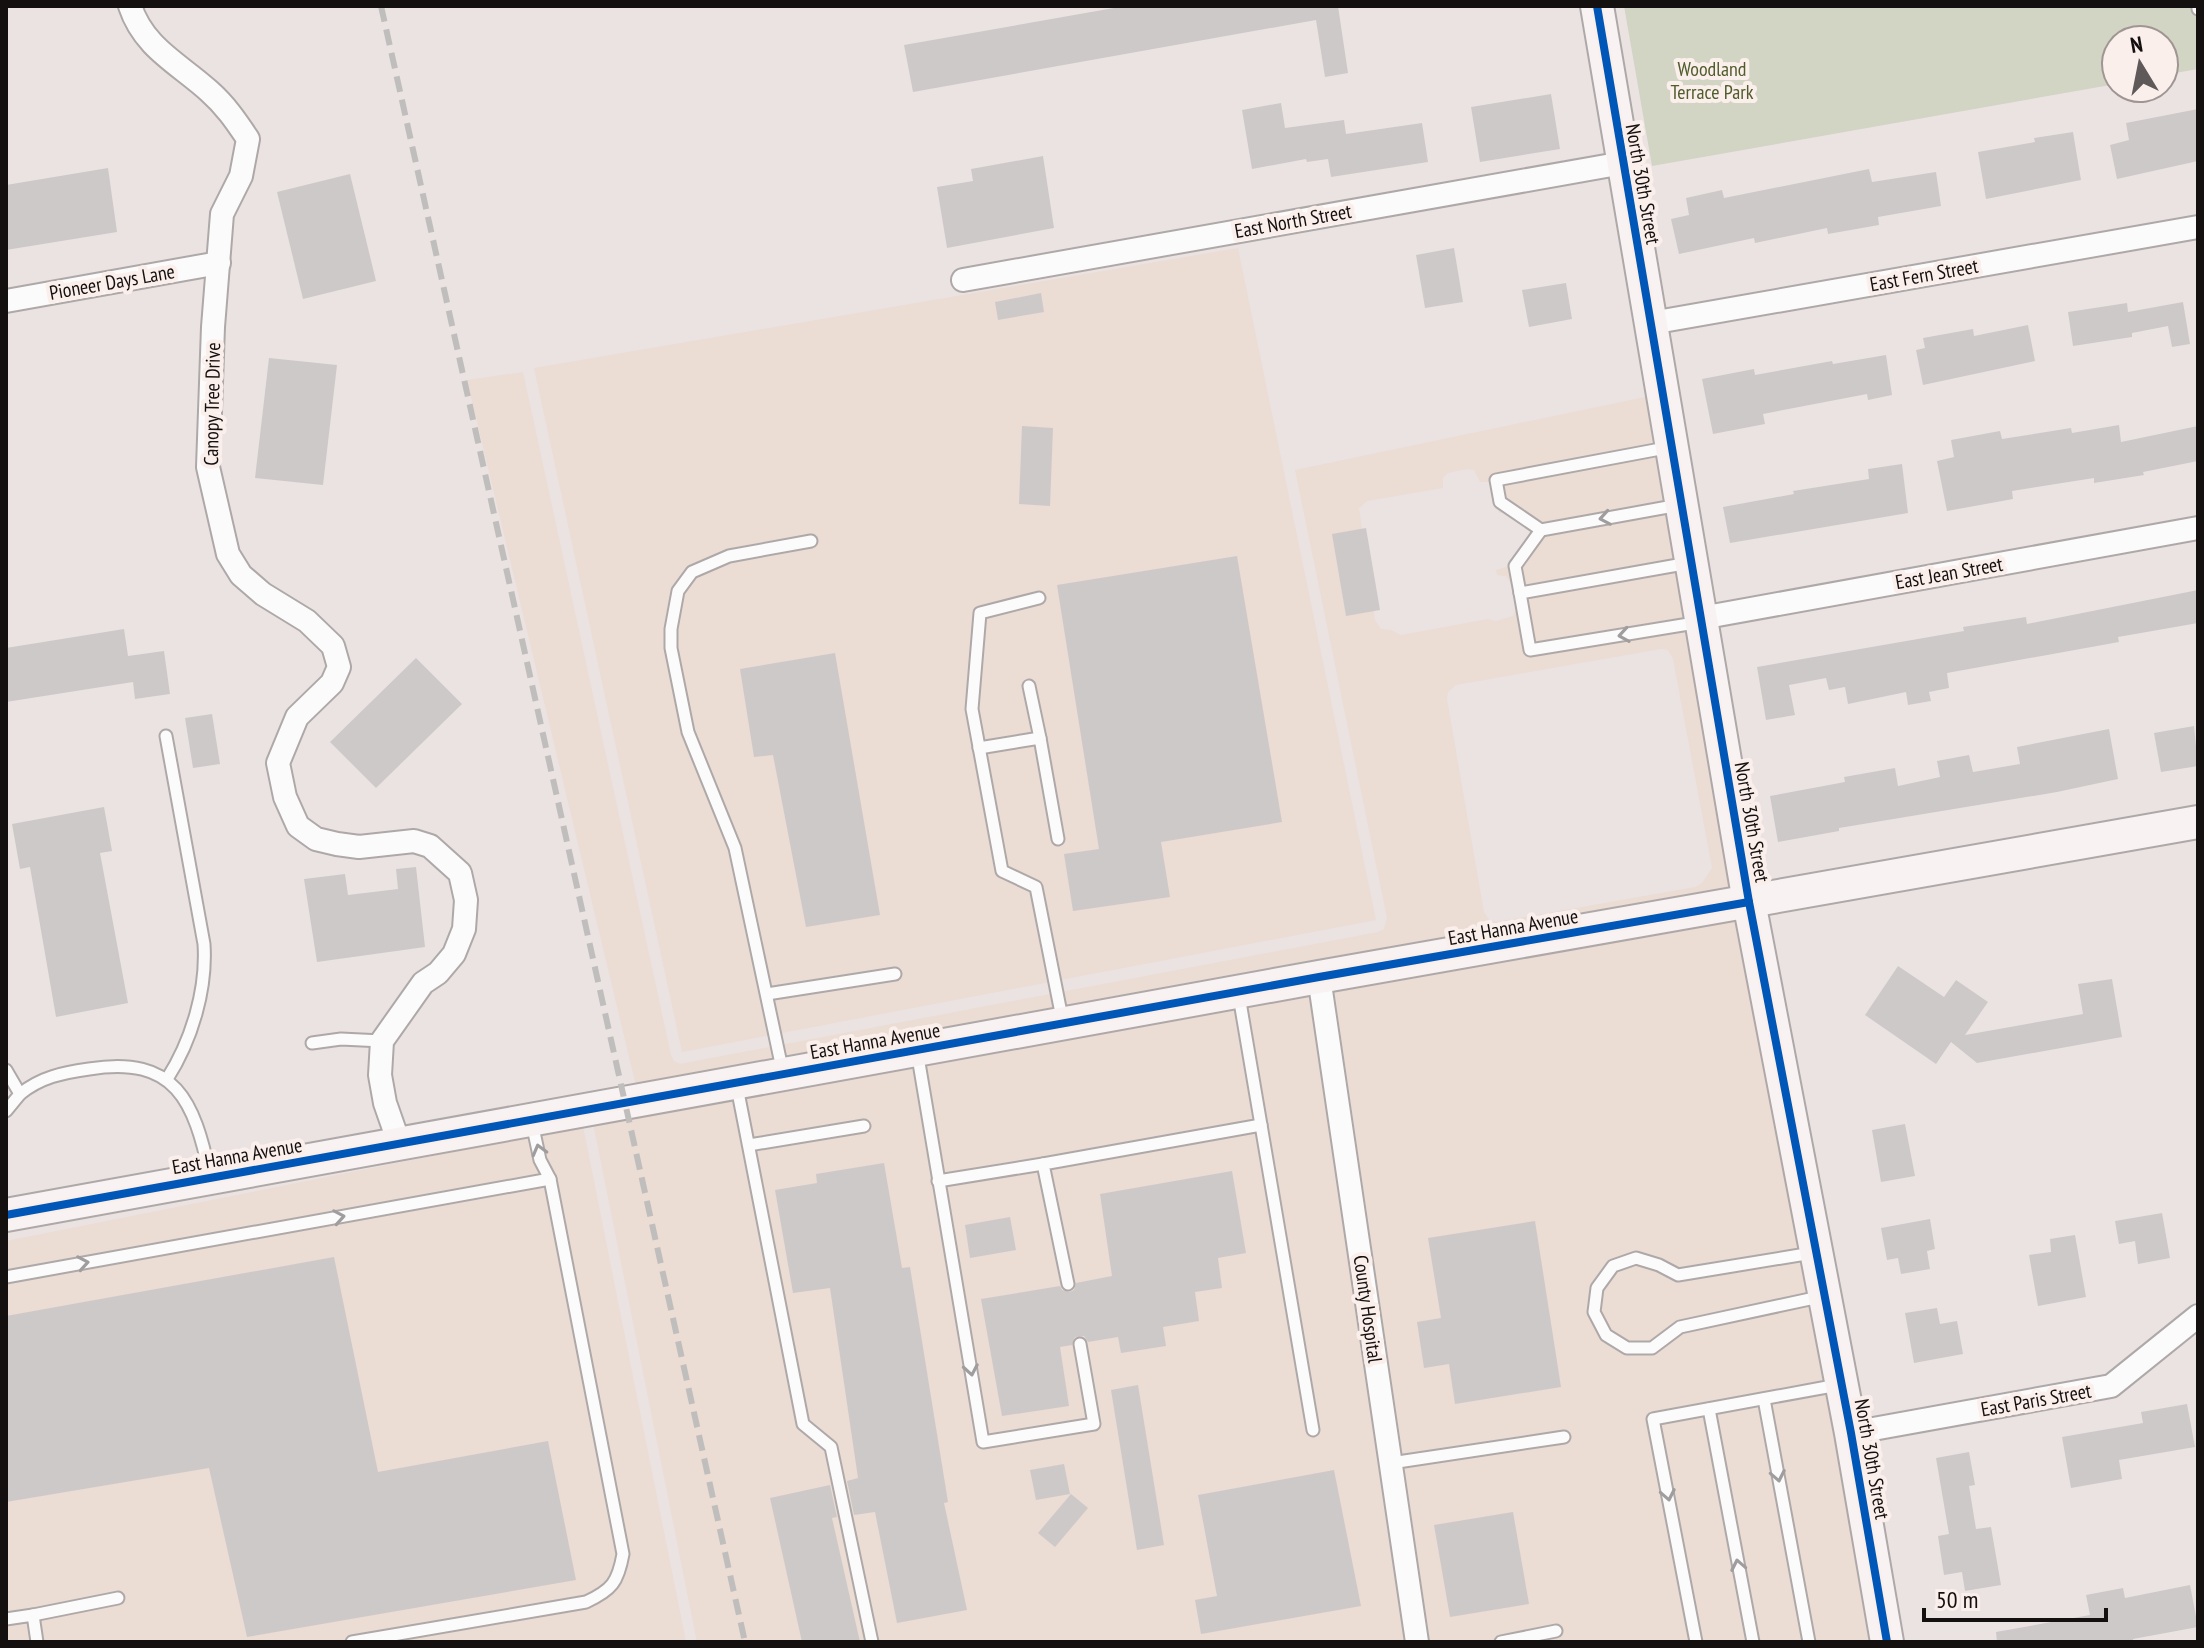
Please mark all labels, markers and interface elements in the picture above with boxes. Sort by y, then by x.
north arrow [2100,24,2180,104]
text: N [2128,29,2145,59]
park label: Woodland Terrace Park [1670,56,1754,105]
street label: North 30th Street [1620,122,1666,247]
street label: East North Street [1232,198,1354,244]
street label: East Fern Street [1868,253,1981,297]
street label: Pioneer Days Lane [47,258,177,306]
street label: Canopy Tree Drive [198,342,226,466]
one-way arrow [1598,509,1611,526]
street label: East Jean Street [1893,551,2005,595]
one-way arrow [1618,625,1631,642]
street label: North 30th Street [1729,760,1775,885]
street label: East Hanna Avenue [1446,903,1580,951]
street label: East Hanna Avenue [808,1017,942,1065]
street label: East Hanna Avenue [170,1132,304,1180]
one-way arrow [531,1143,548,1157]
one-way arrow [332,1209,345,1226]
street label: County Hospital [1348,1253,1388,1365]
one-way arrow [76,1255,90,1272]
one-way arrow [961,1363,978,1376]
street label: East Paris Street [1979,1377,2094,1423]
street label: North 30th Street [1849,1397,1895,1522]
one-way arrow [1768,1469,1785,1483]
one-way arrow [1658,1489,1675,1502]
one-way arrow [1731,1559,1748,1572]
scale bar [1924,1572,2106,1622]
text: 50 m [1936,1584,1978,1615]

